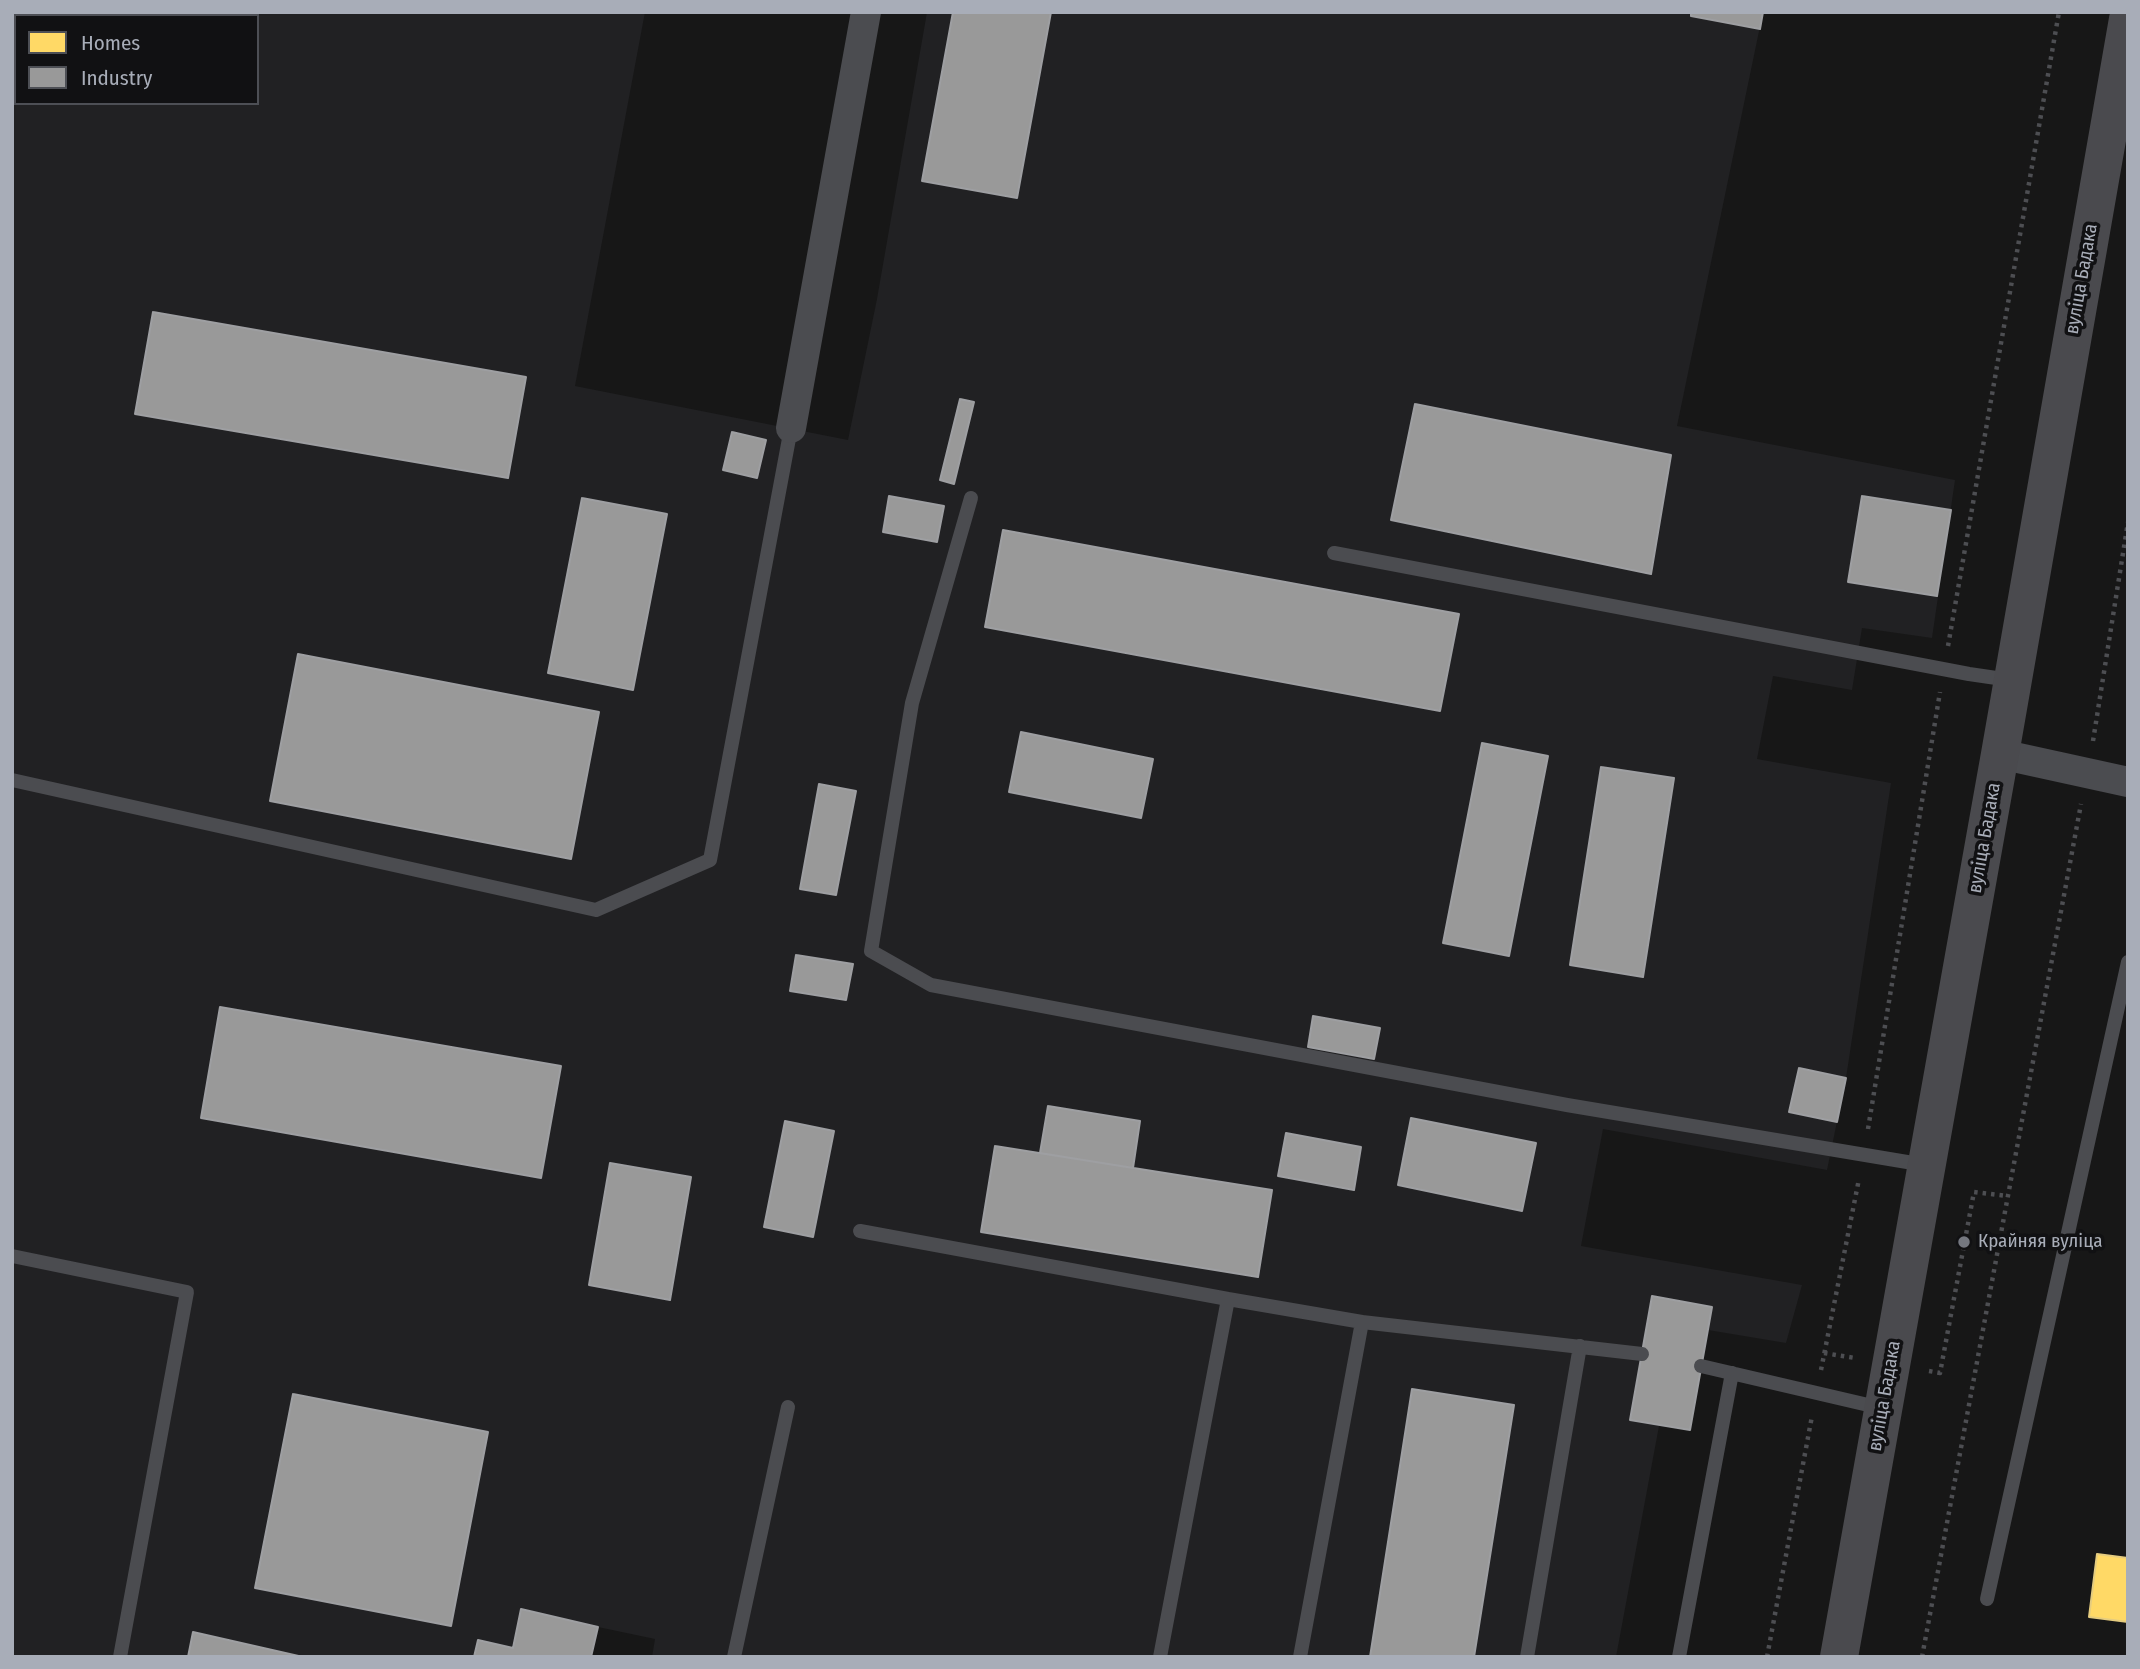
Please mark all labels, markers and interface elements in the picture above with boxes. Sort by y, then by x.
legend [14,14,259,105]
text: Homes [81,30,140,56]
text: Industry [81,65,152,91]
street label: вуліца Бадака [2061,222,2103,336]
street label: вуліца Бадака [1964,781,2006,895]
place label: Крайняя вуліца [1978,1231,2103,1253]
marker: Крайняя вуліца [1956,1234,1972,1250]
street label: вуліца Бадака [1864,1339,1906,1453]

